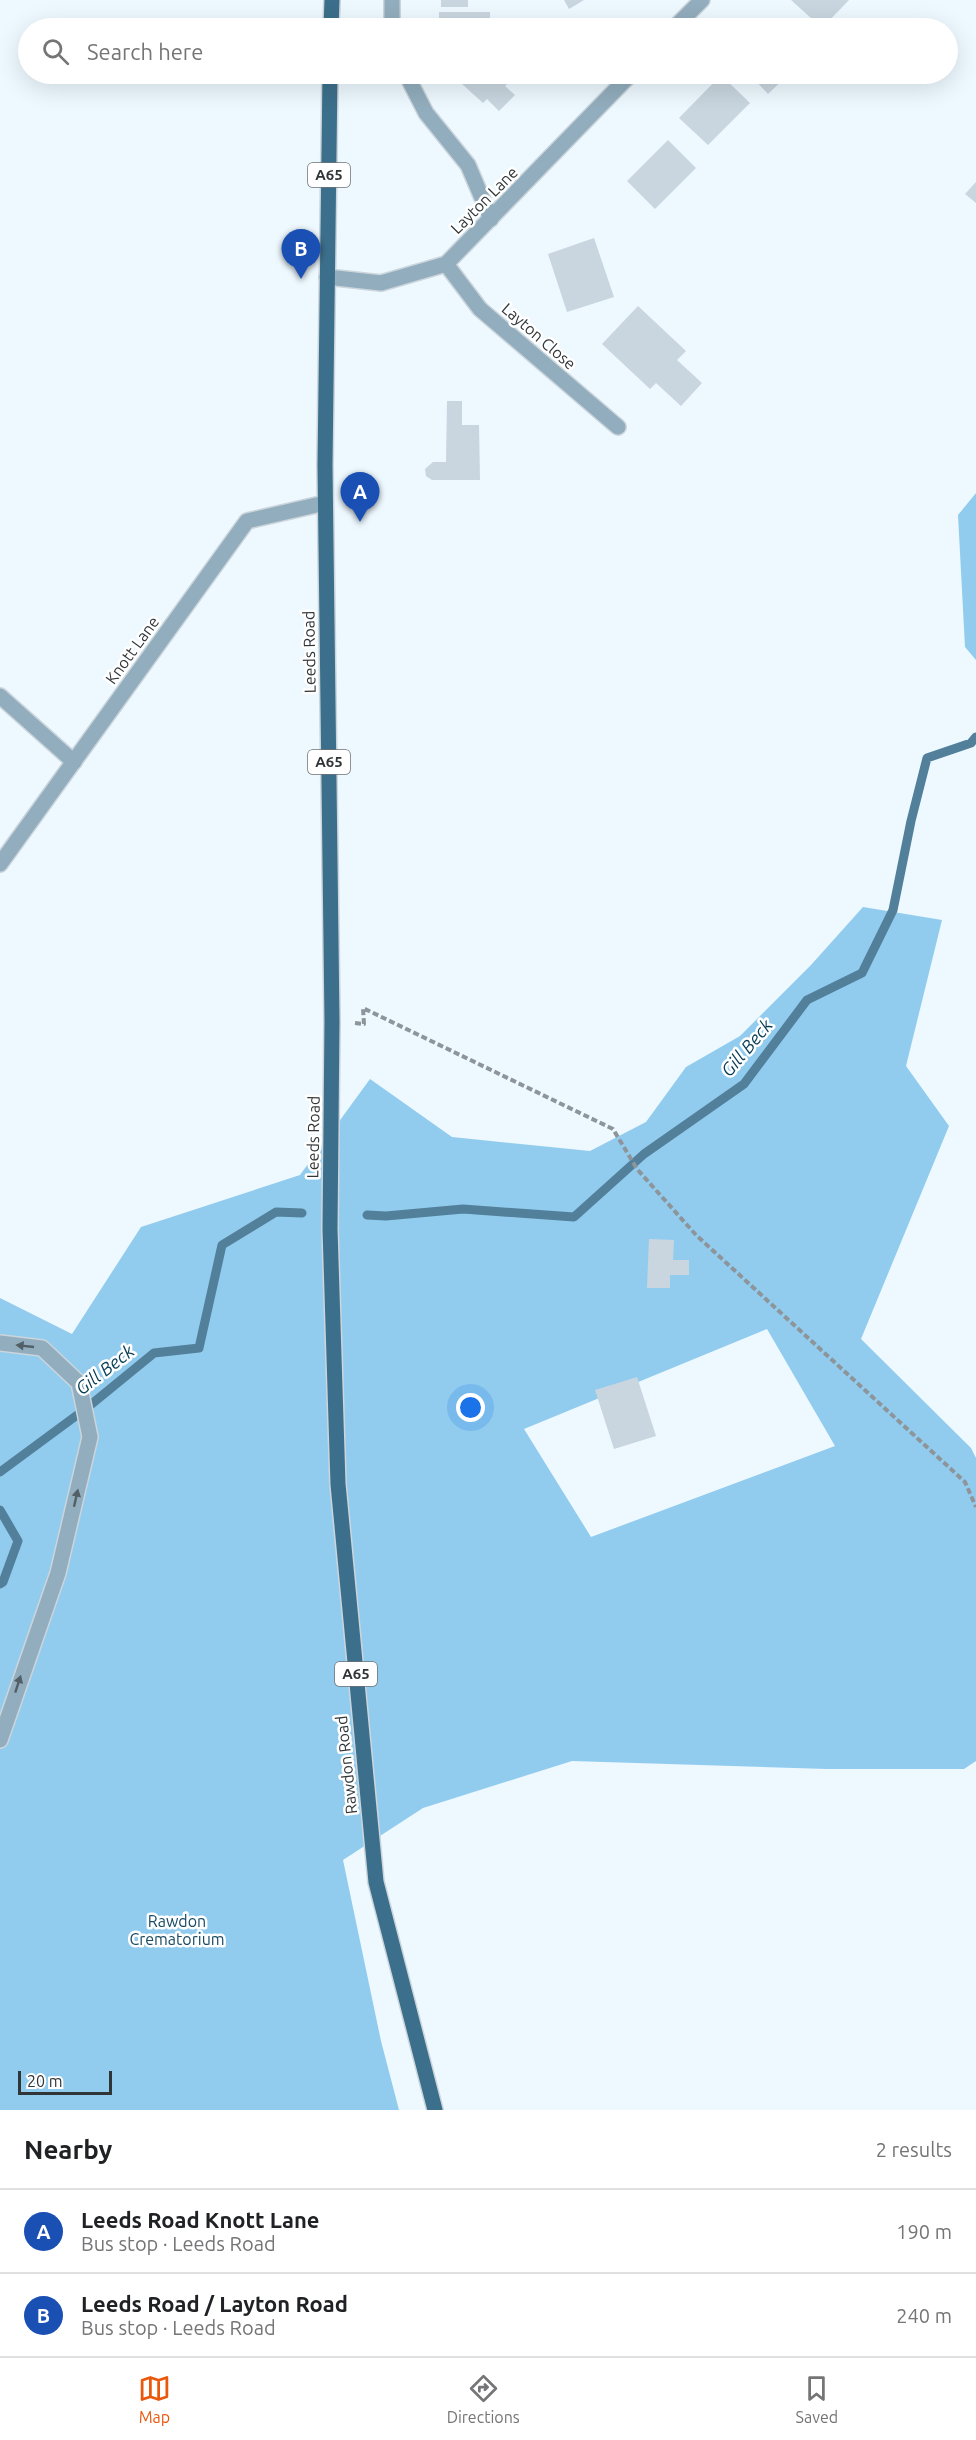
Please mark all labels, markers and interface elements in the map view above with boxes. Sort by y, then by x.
search box [18,18,958,84]
icon: search [39,35,72,68]
text: Search here [87,39,203,64]
road number: A65 [308,163,350,187]
street label: Layton Lane [447,163,521,237]
pin: B [282,230,320,279]
street label: Layton Close [499,299,579,373]
pin: A [340,472,380,522]
street label: Leeds Road [299,611,319,693]
street label: Knott Lane [102,613,162,687]
road number: A65 [308,750,350,774]
water label: Gill Beck [717,1014,776,1080]
street label: Leeds Road [303,1096,323,1178]
water label: Gill Beck [71,1340,138,1398]
one-way arrow [16,1341,35,1351]
your location [456,1393,485,1422]
one-way arrow [71,1489,81,1507]
road number: A65 [335,1662,377,1686]
one-way arrow [14,1675,23,1693]
street label: Rawdon Road [332,1715,360,1815]
park label: Rawdon Crematorium [129,1912,225,1948]
scale bar [18,2068,112,2096]
text: 20 m [27,2072,63,2090]
text: Nearby [24,2135,112,2164]
text: 2 results [876,2138,952,2161]
text: Leeds Road Knott Lane [81,2207,320,2232]
text: A [36,2220,51,2243]
text: 190 m [896,2220,952,2243]
text: Bus stop · Leeds Road [81,2232,276,2255]
text: Leeds Road / Layton Road [81,2291,348,2316]
text: B [37,2304,50,2327]
text: 240 m [896,2304,952,2327]
text: Bus stop · Leeds Road [81,2316,276,2339]
tab: Map [138,2372,171,2426]
tab: Directions [447,2372,520,2426]
tab: Saved [796,2372,838,2426]

